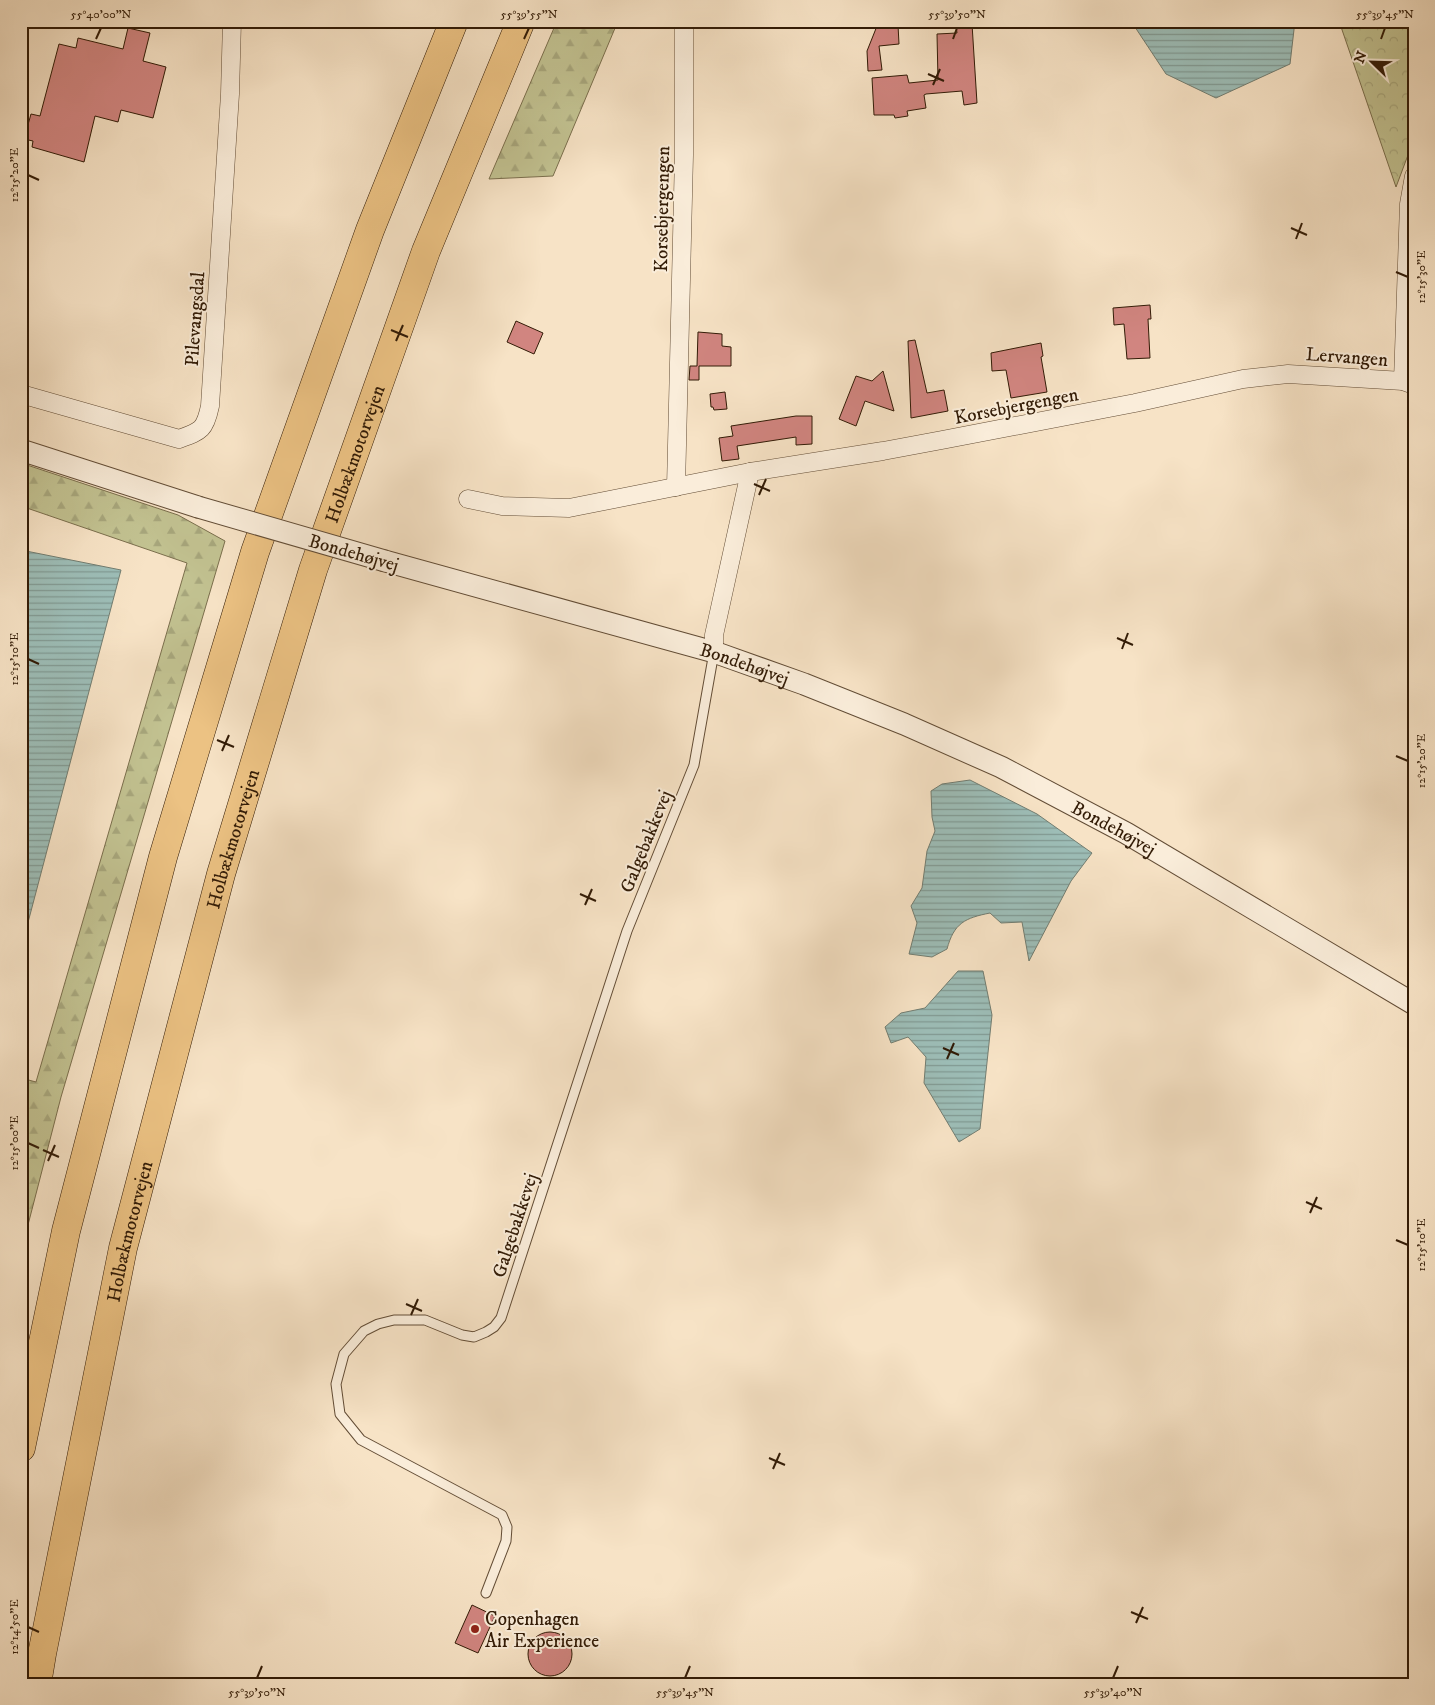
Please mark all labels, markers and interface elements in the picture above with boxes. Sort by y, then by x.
text: 55°40'00"N [71,7,132,22]
text: 55°39'55"N [500,7,558,22]
text: 55°39'50"N [928,7,986,22]
text: 55°39'45"N [1356,7,1414,22]
north arrow [1348,38,1398,88]
text: N [1350,48,1372,66]
street label: Korsebjergengen [650,146,675,272]
text: 12°15'20"E [7,147,22,202]
text: 12°15'30"E [1414,250,1429,303]
street label: Pilevangsdal [181,271,210,367]
street label: Lervangen [1305,343,1389,372]
street label: Holbækmotorvejen [321,382,391,526]
street label: Korsebjergengen [952,383,1080,430]
street label: Bondehøjvej [306,530,401,577]
text: 12°15'10"E [7,632,22,685]
street label: Bondehøjvej [697,639,792,691]
text: 12°15'20"E [1414,733,1429,788]
street label: Holbækmotorvejen [202,767,265,911]
street label: Galgebakkevej [615,787,677,896]
street label: Bondehøjvej [1067,796,1160,861]
text: 12°15'00"E [7,1115,22,1170]
street label: Holbækmotorvejen [103,1159,158,1304]
street label: Galgebakkevej [488,1170,543,1281]
text: 12°15'10"E [1414,1218,1429,1271]
text: 12°14'50"E [7,1599,22,1655]
place label: Copenhagen Air Experience [485,1608,599,1653]
marker: Copenhagen Air Experience [469,1623,481,1635]
text: 55°39'50"N [228,1685,286,1700]
text: 55°39'45"N [656,1685,714,1700]
text: 55°39'40"N [1084,1685,1142,1700]

